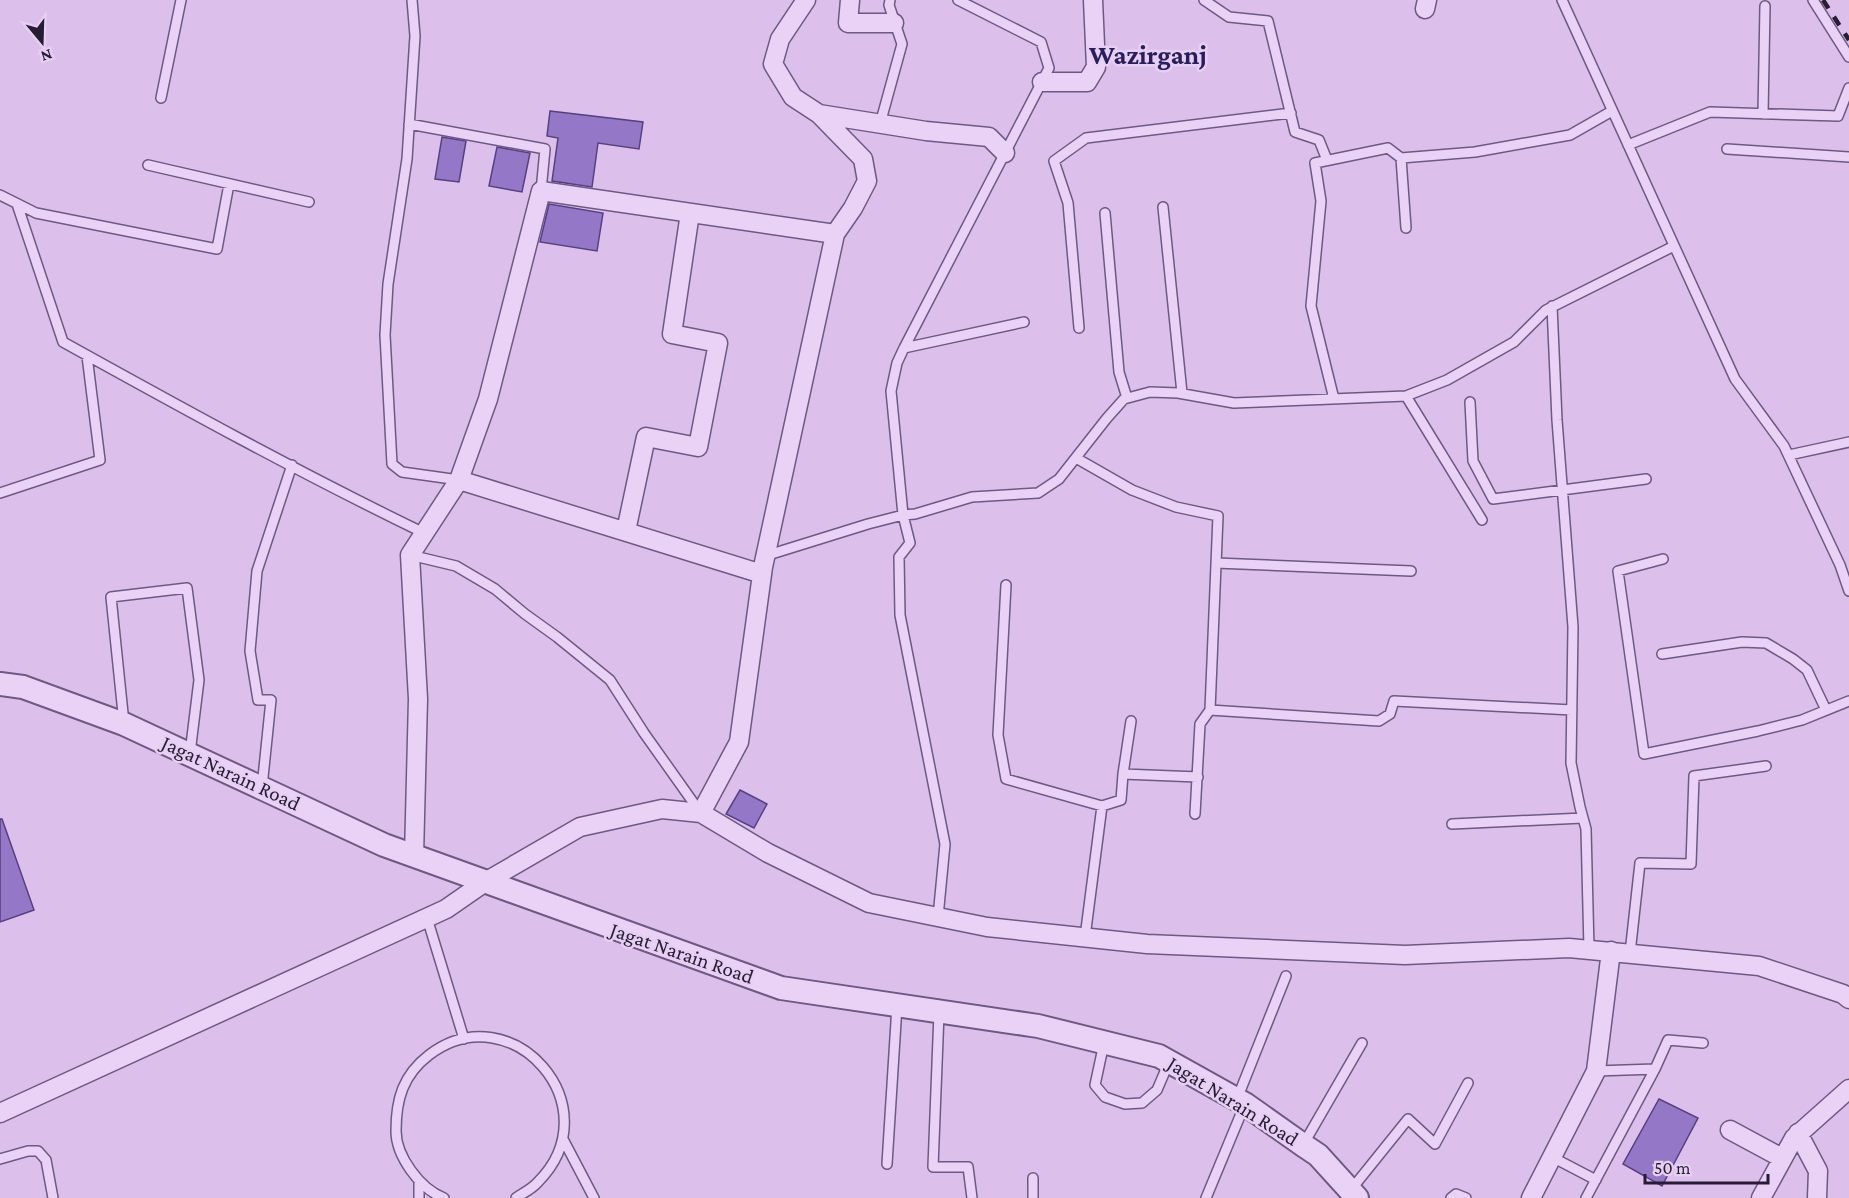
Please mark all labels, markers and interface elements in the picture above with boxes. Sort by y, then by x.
north arrow [12,12,72,72]
district label: Wazirganj [1088,40,1207,70]
text: N [39,46,55,66]
street label: Jagat Narain Road [156,730,304,816]
street label: Jagat Narain Road [605,917,757,989]
street label: Jagat Narain Road [1161,1050,1303,1151]
scale bar [1645,1147,1768,1185]
text: 50 m [1654,1158,1691,1178]

